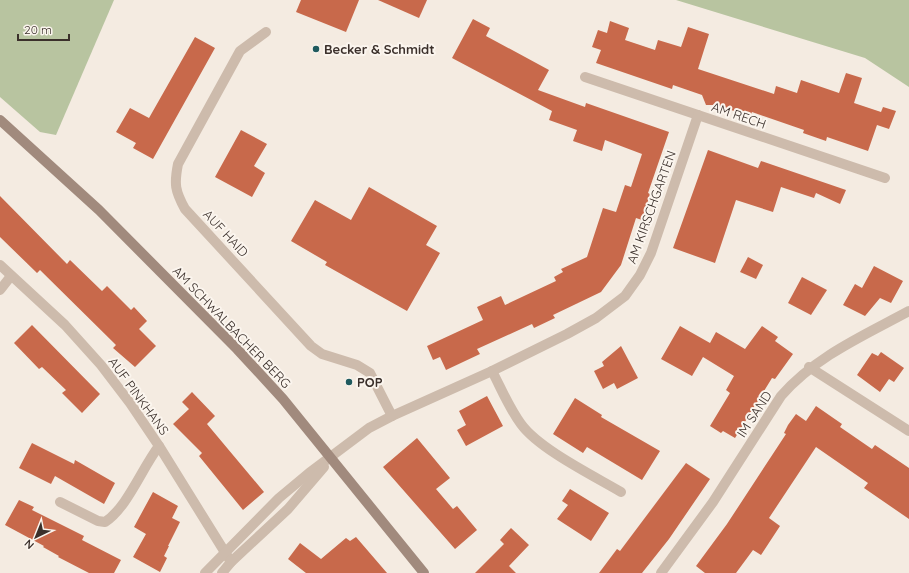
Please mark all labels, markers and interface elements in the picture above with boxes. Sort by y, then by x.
scale bar [18,16,69,42]
text: 20 m [24,22,52,37]
place label: Becker & Schmidt [324,41,435,57]
marker: Becker & Schmidt [311,44,321,54]
street label: AM RECH [710,98,768,132]
street label: AM KIRSCHGARTEN [623,148,679,266]
street label: AUF HAID [200,206,252,260]
street label: AM SCHWALBACHER BERG [170,263,294,391]
street label: AUF PINKHANS [105,354,173,438]
place label: POP [357,374,383,390]
marker: POP [344,377,354,387]
street label: IM SAND [733,388,775,440]
north arrow [16,517,56,557]
text: N [21,536,37,552]

